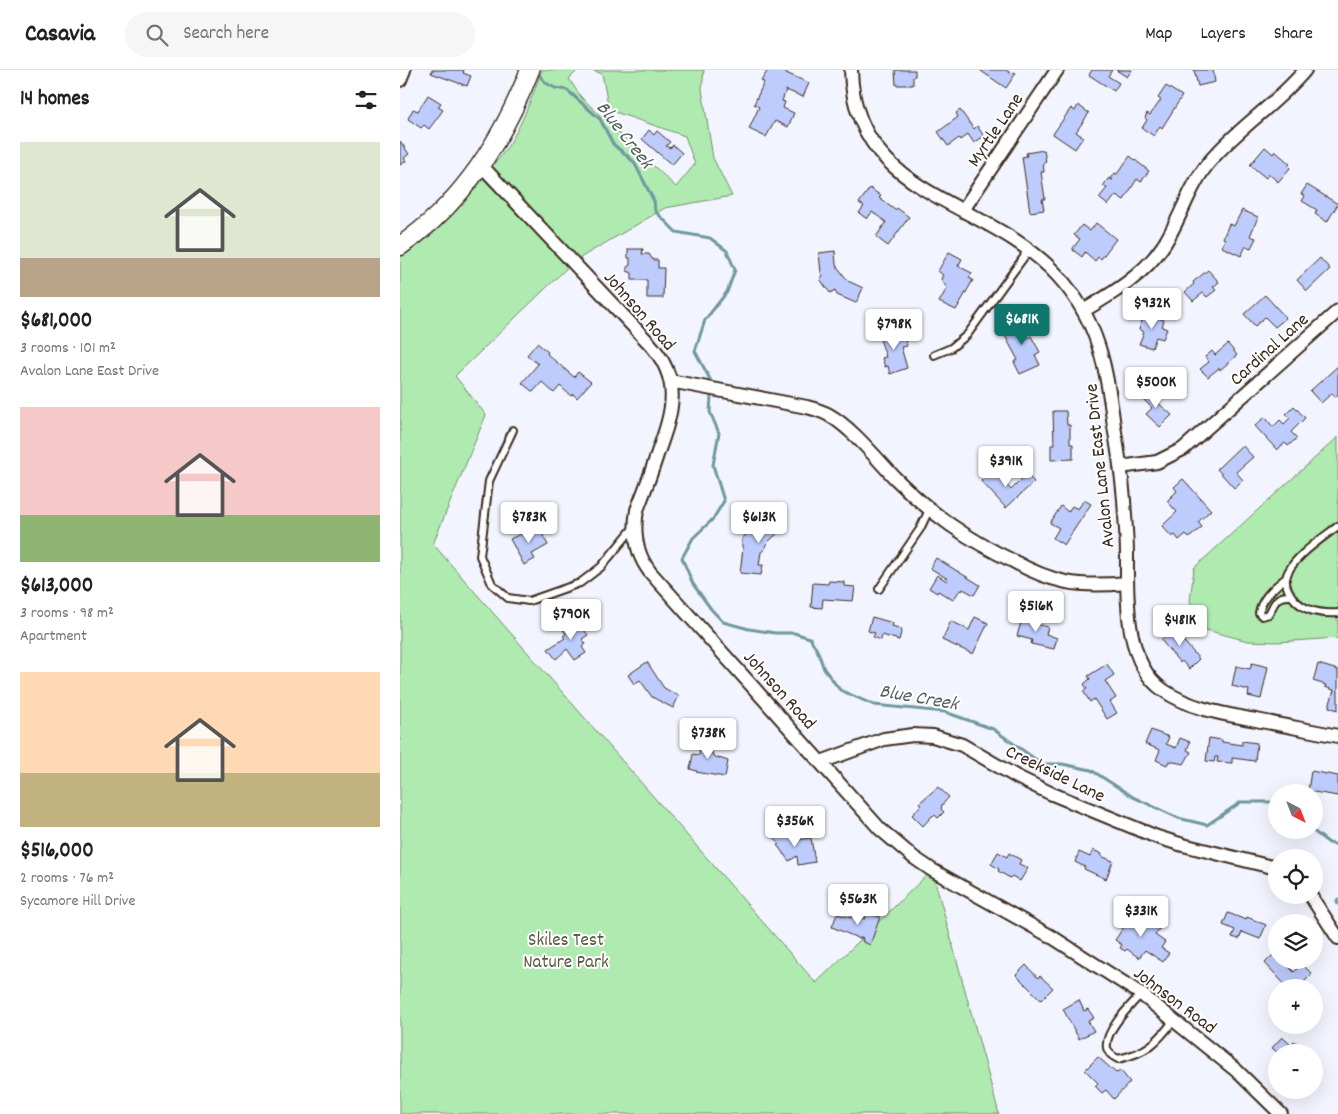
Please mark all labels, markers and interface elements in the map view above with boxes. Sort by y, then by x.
search box [125,12,475,57]
text: Casavia [25,18,95,52]
icon: search [143,21,171,49]
text: Search here [183,21,269,48]
text: Map [1145,22,1172,47]
text: Layers [1200,22,1246,47]
text: Share [1274,22,1313,47]
text: 14 homes [20,85,90,115]
icon: filters [352,86,380,114]
street label: Myrtle Lane [962,89,1032,173]
water label: Blue Creek [588,96,660,177]
icon: home [155,175,245,265]
street label: Johnson Road [596,266,681,358]
pin: $932K [1117,288,1187,330]
text: $932K [1134,292,1170,315]
pin: $681K [987,304,1057,346]
text: $681,000 [20,307,92,337]
pin: $798K [859,308,929,351]
text: $681K [1005,308,1039,331]
street label: Cardinal Lane [1225,308,1316,393]
text: $798K [876,313,912,336]
text: 3 rooms · 101 m² [20,337,116,360]
text: Avalon Lane East Drive [20,360,159,383]
pin: $500K [1121,366,1191,409]
text: $500K [1136,371,1176,394]
street label: Avalon Lane East Drive [1079,382,1124,549]
icon: home [155,440,245,530]
pin: $391K [971,446,1041,488]
text: $391K [989,450,1023,473]
pin: $783K [494,502,564,544]
pin: $613K [724,502,794,544]
text: $783K [511,506,547,529]
text: $613K [742,506,776,529]
text: $613,000 [20,572,93,602]
pin: $516K [1001,590,1071,633]
text: $516K [1019,595,1053,618]
pin: $790K [536,598,606,641]
text: 3 rooms · 98 m² [20,602,114,625]
text: $790K [552,603,590,626]
pin: $481K [1145,604,1215,647]
text: $481K [1164,609,1196,632]
text: Apartment [20,625,87,648]
street label: Johnson Road [736,646,821,737]
water label: Blue Creek [877,678,962,720]
icon: home [155,705,245,795]
pin: $738K [673,718,743,760]
text: $738K [690,722,726,745]
street label: Creekside Lane [1000,739,1109,811]
north arrow [1268,784,1322,839]
map controls [1268,784,1323,1099]
pin: $356K [760,806,830,848]
text: $356K [776,810,814,833]
text: $516,000 [20,837,94,867]
button: locate [1268,849,1323,904]
text: 2 rooms · 76 m² [20,867,114,890]
pin: $563K [823,884,893,926]
text: $563K [839,888,877,911]
text: Sycamore Hill Drive [20,890,135,913]
pin: $331K [1106,896,1176,938]
text: $331K [1124,900,1158,923]
button: layers [1268,914,1323,969]
park label: Skiles Test Nature Park [523,928,609,977]
street label: Johnson Road [1127,962,1221,1042]
button: + [1268,979,1323,1034]
button: − [1268,1044,1323,1099]

